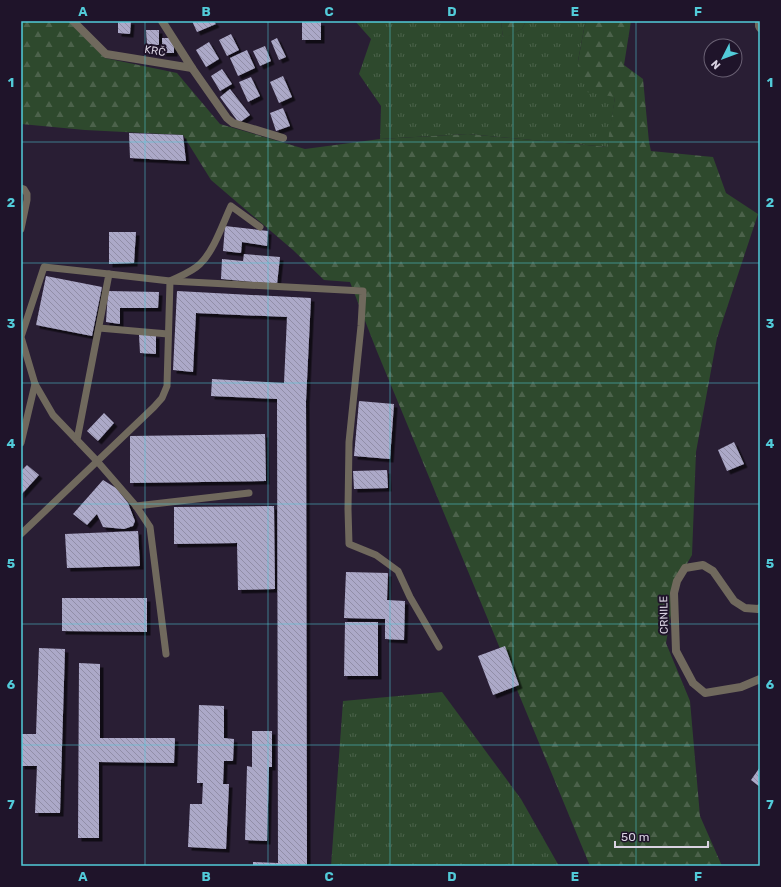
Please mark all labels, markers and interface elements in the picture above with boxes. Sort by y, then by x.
text: A [78,4,88,19]
text: B [201,4,211,19]
text: C [324,4,334,19]
text: D [447,4,457,19]
text: E [571,4,579,19]
text: F [694,4,702,19]
north arrow [703,38,743,78]
street label: KRČ [144,43,166,59]
text: N [708,57,723,72]
text: 1 [8,75,14,90]
text: 1 [767,75,773,90]
text: 2 [7,195,15,210]
text: 2 [766,195,774,210]
text: 3 [7,316,16,331]
text: 3 [766,316,775,331]
text: 4 [7,436,16,451]
text: 4 [766,436,775,451]
text: 5 [7,556,15,571]
text: 5 [766,556,774,571]
street label: CRNILE [657,596,671,634]
text: 6 [7,677,16,692]
text: 6 [766,677,775,692]
text: 7 [7,797,15,812]
text: 7 [766,797,774,812]
scale bar [615,823,708,849]
text: 50 m [621,830,649,844]
text: A [78,869,88,884]
text: B [201,869,211,884]
text: C [324,869,334,884]
text: D [447,869,457,884]
text: E [571,869,579,884]
text: F [694,869,702,884]

